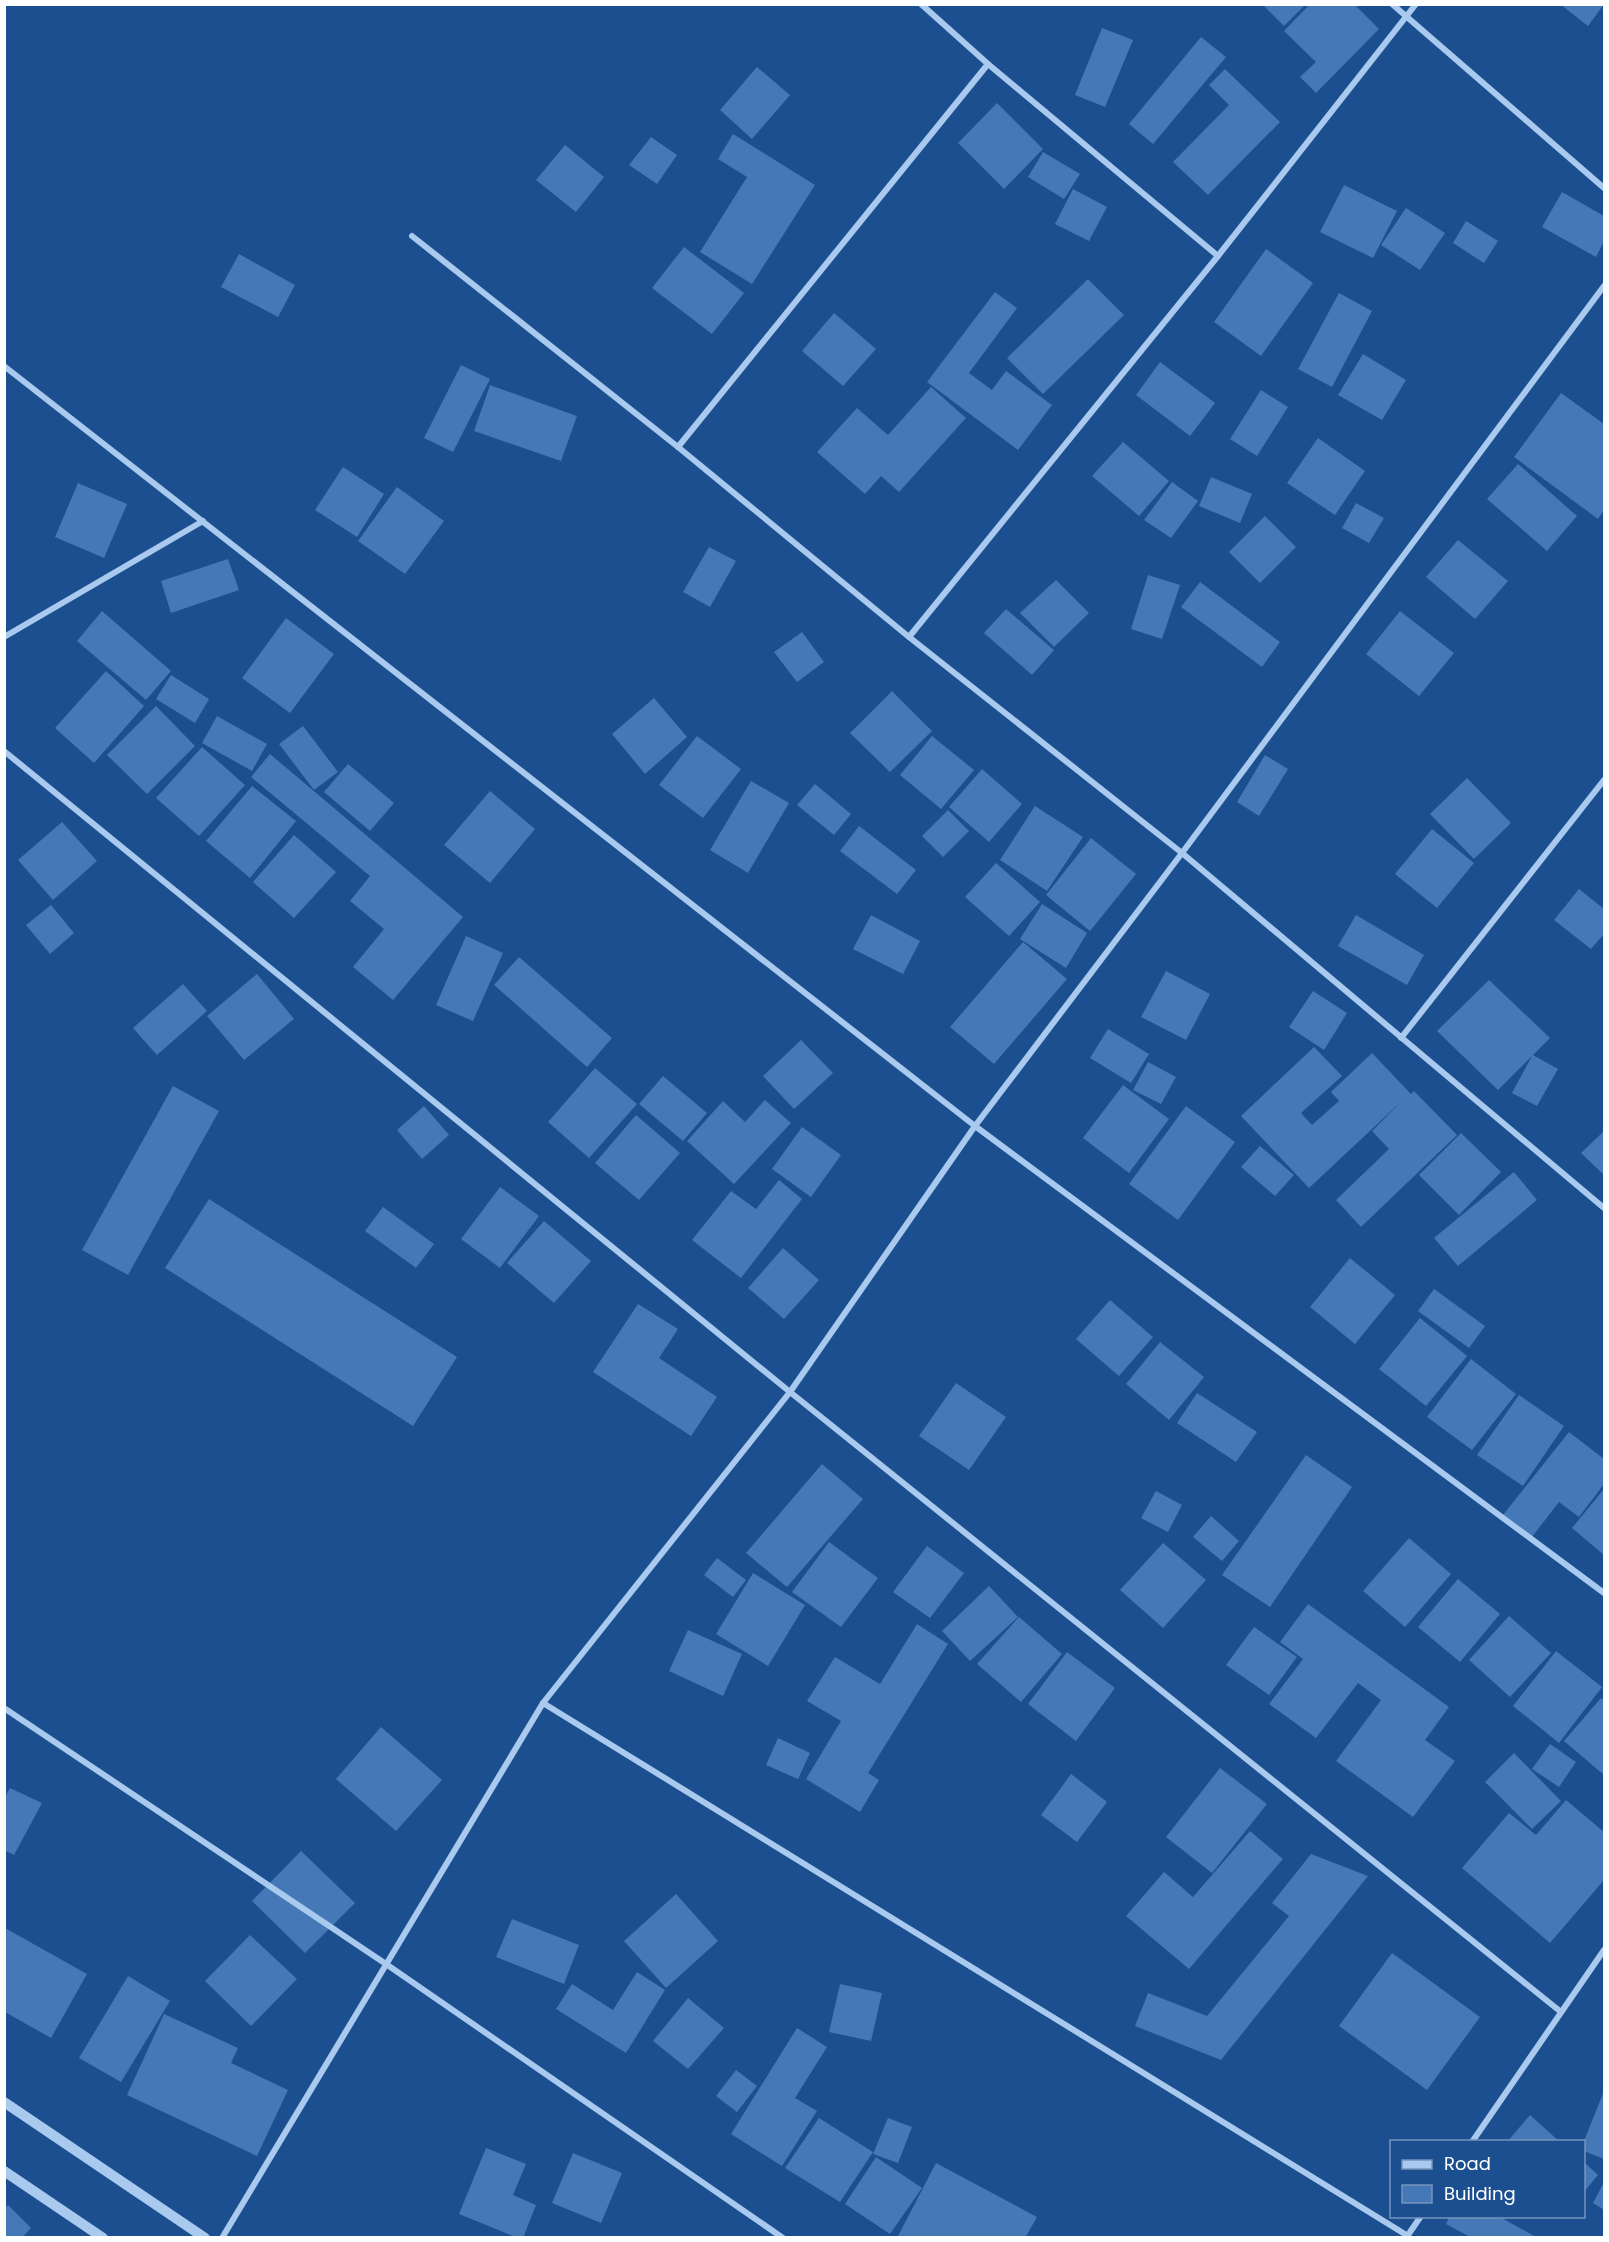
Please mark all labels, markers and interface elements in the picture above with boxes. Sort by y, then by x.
legend [1390,2140,1585,2218]
text: Road [1444,2151,1491,2176]
text: Building [1444,2181,1516,2206]

